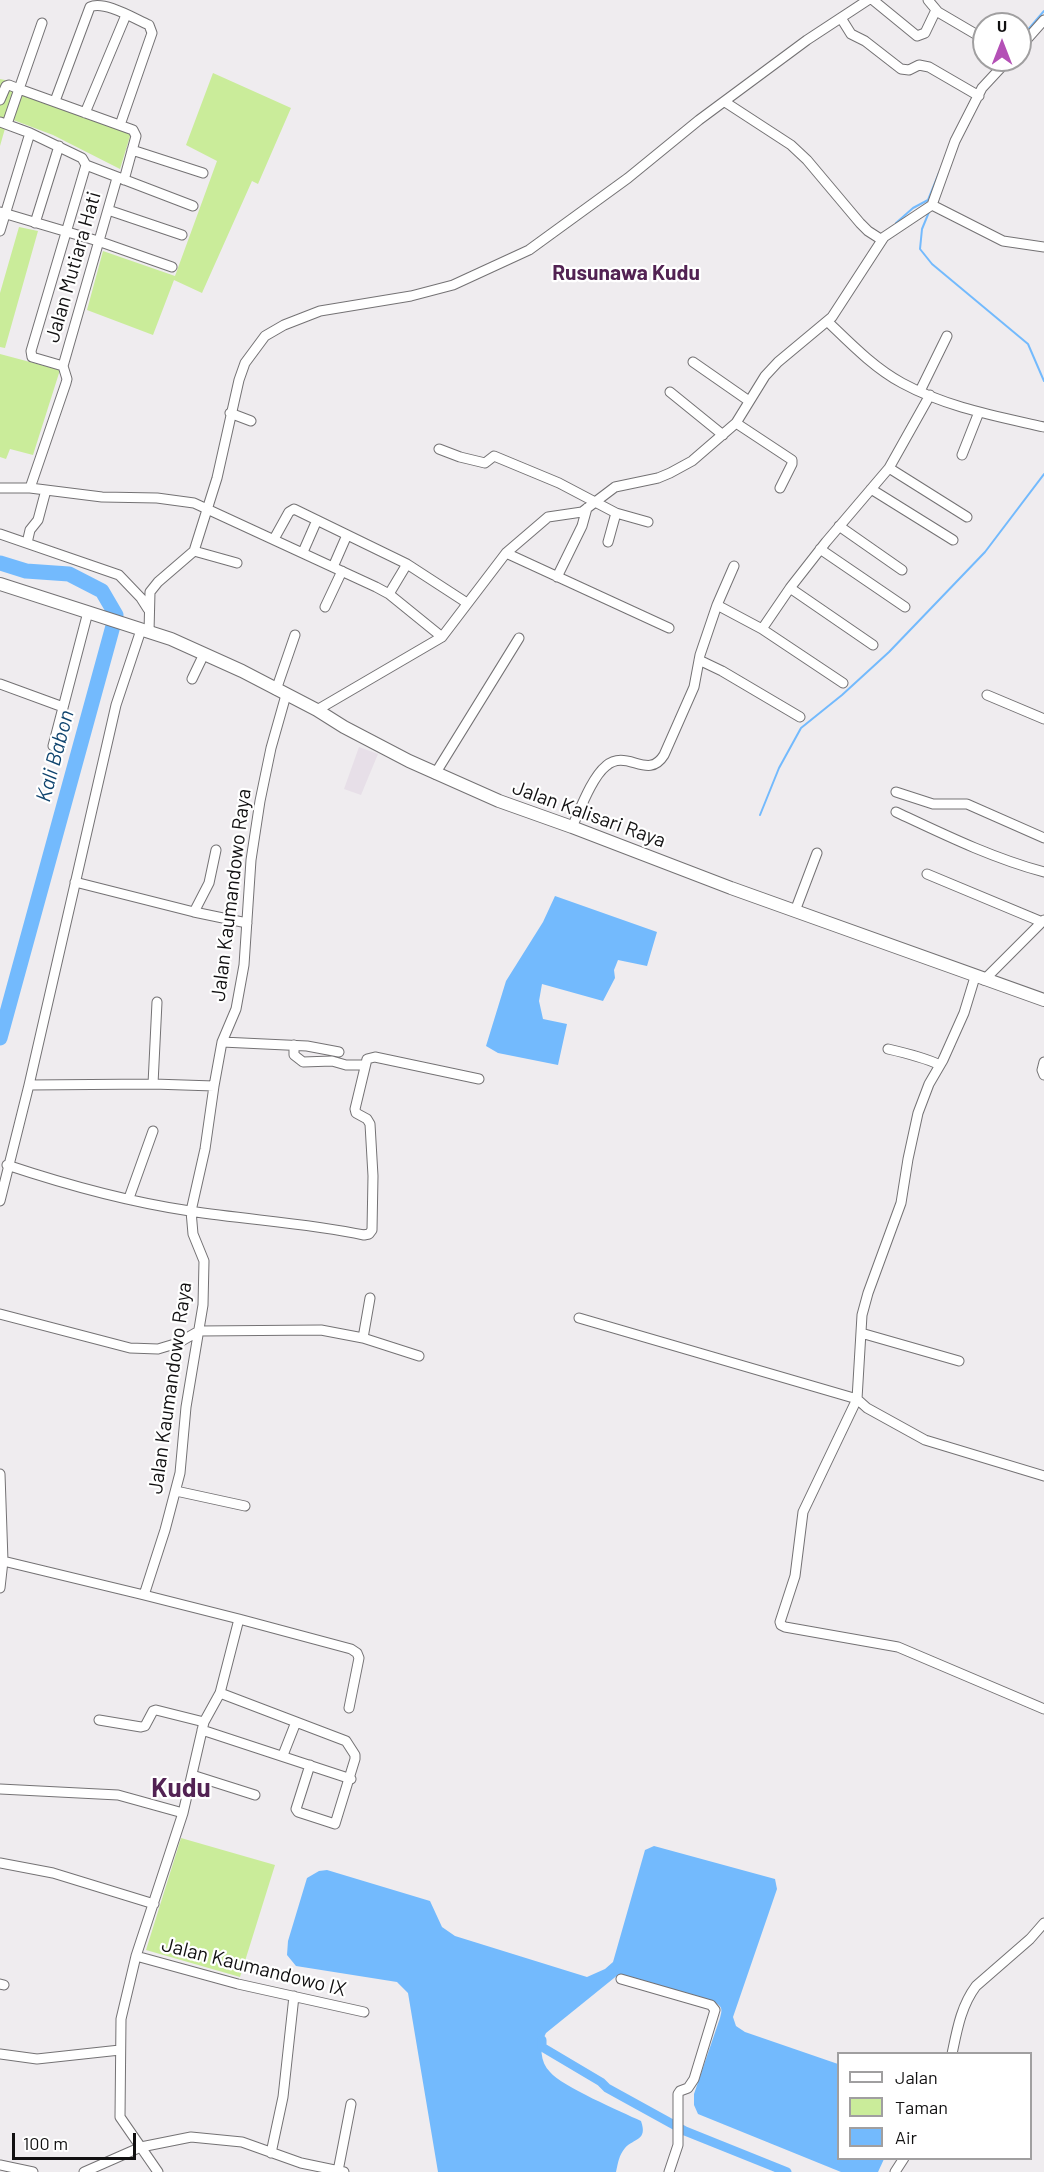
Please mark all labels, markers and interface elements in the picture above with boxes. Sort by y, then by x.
north arrow [972,12,1032,72]
text: U [997,16,1007,35]
street label: Jalan Mutiara Hati [40,189,106,345]
district label: Rusunawa Kudu [552,260,700,286]
water label: Kali Babon [31,707,79,805]
street label: Jalan Kalisari Raya [509,775,669,853]
street label: Jalan Kaumandowo Raya [206,787,256,1003]
street label: Jalan Kaumandowo Raya [143,1280,197,1496]
district label: Kudu [151,1772,211,1804]
street label: Jalan Kaumandowo IX [159,1932,349,2002]
legend [837,2052,1032,2160]
text: Jalan [895,2066,938,2088]
text: Taman [895,2096,948,2118]
scale bar [15,2121,140,2159]
text: Air [895,2126,917,2148]
text: 100 m [23,2132,68,2154]

